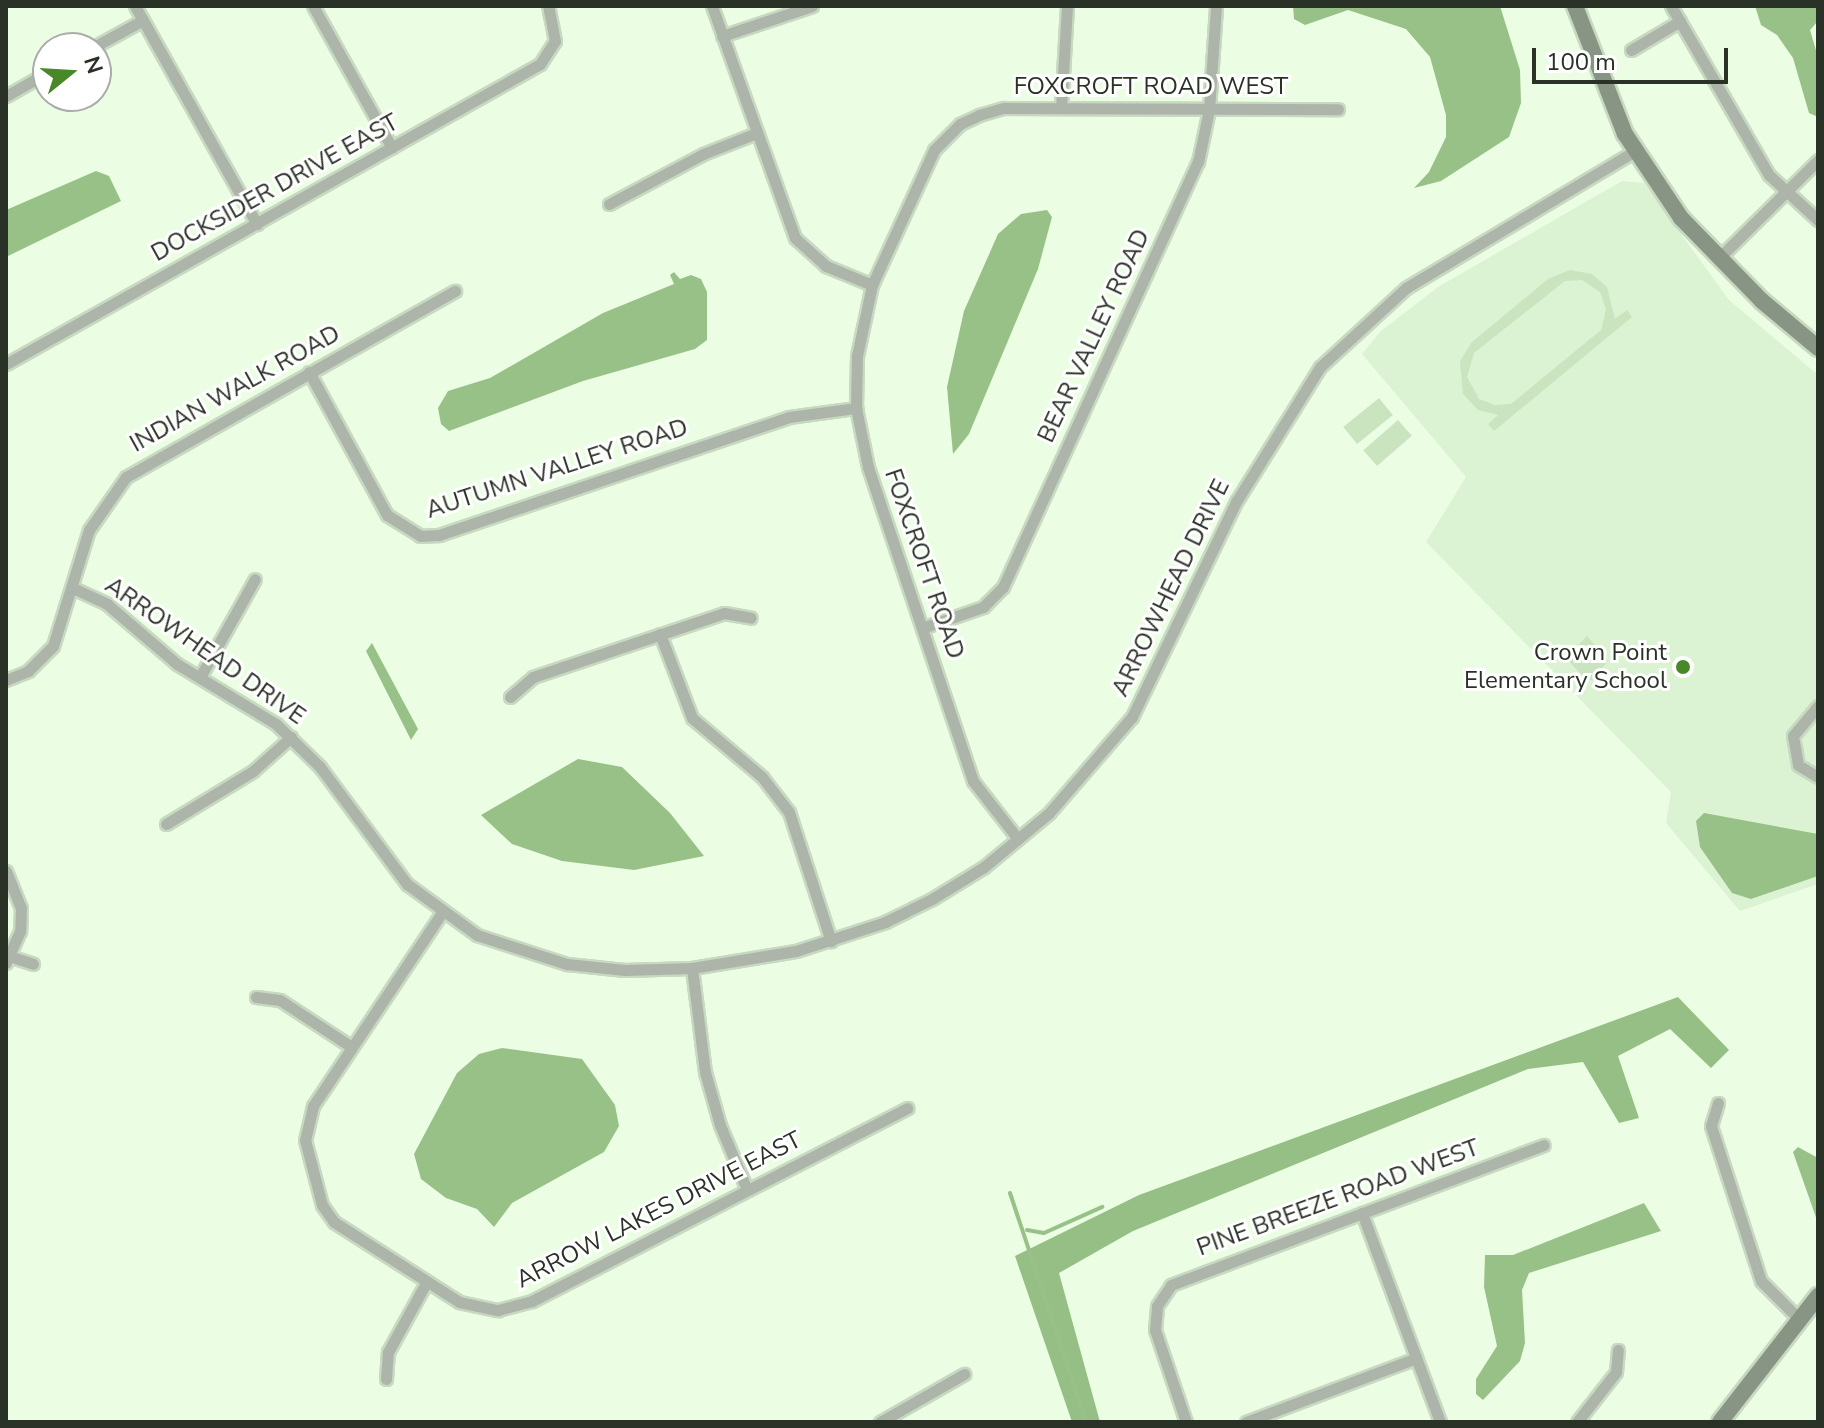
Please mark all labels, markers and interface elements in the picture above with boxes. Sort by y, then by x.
north arrow [32,32,112,112]
scale bar [1536,32,1732,82]
text: 100 m [1546,46,1616,78]
text: N [76,53,110,78]
street label: FOXCROFT ROAD WEST [1014,73,1288,101]
street label: DOCKSIDER DRIVE EAST [146,108,404,268]
street label: BEAR VALLEY ROAD [1032,225,1156,447]
street label: INDIAN WALK ROAD [125,319,345,459]
street label: AUTUMN VALLEY ROAD [422,413,692,525]
street label: FOXCROFT ROAD [878,465,970,663]
street label: ARROWHEAD DRIVE [1106,475,1236,701]
street label: ARROWHEAD DRIVE [99,571,311,731]
place label: Crown Point Elementary School [1464,639,1667,695]
marker: Crown Point Elementary School [1674,658,1692,676]
street label: ARROW LAKES DRIVE EAST [512,1125,806,1295]
street label: PINE BREEZE ROAD WEST [1193,1133,1483,1263]

